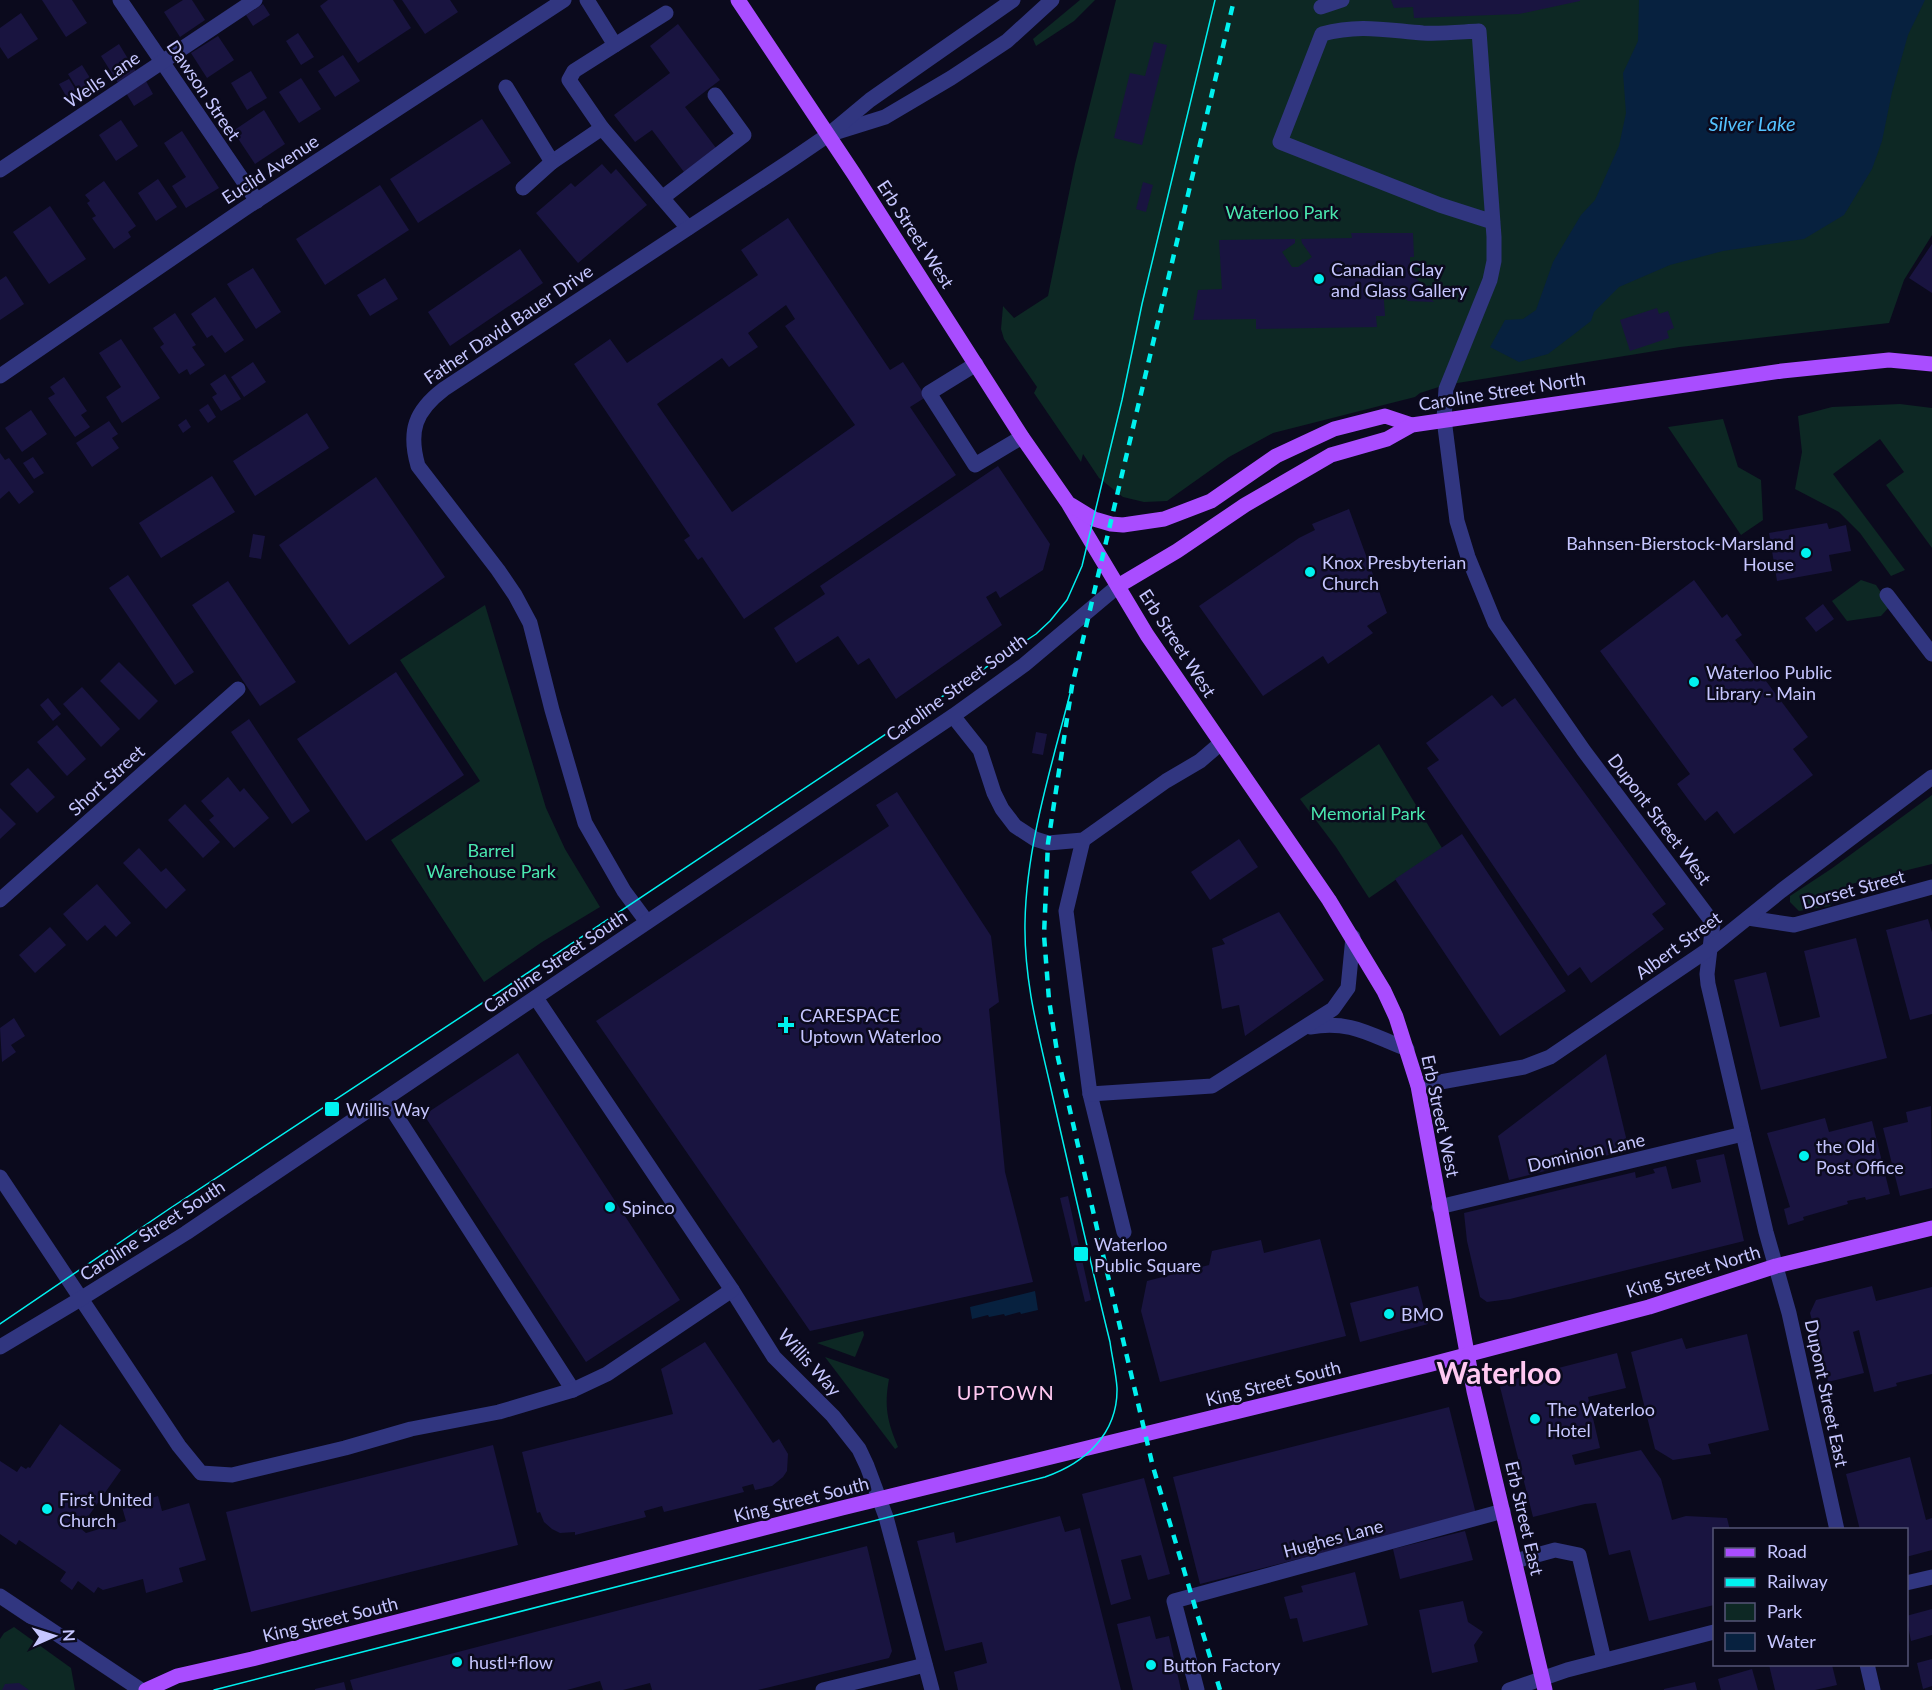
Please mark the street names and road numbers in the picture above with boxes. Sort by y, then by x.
street label: Dawson Street [162,36,246,145]
street label: Wells Lane [60,46,144,112]
street label: Euclid Avenue [218,130,322,208]
street label: Erb Street West [873,176,959,293]
street label: Father David Bauer Drive [419,259,597,389]
street label: Caroline Street North [1417,367,1587,415]
street label: Erb Street West [1135,585,1221,702]
street label: Caroline Street South [881,629,1031,745]
street label: Short Street [63,740,149,820]
street label: Dupont Street West [1604,749,1717,889]
street label: Dorset Street [1799,865,1908,913]
street label: Caroline Street South [479,905,631,1017]
street label: Albert Street [1631,906,1726,984]
street label: Erb Street West [1417,1053,1465,1180]
street label: Dominion Lane [1525,1128,1647,1176]
street label: Caroline Street South [75,1175,229,1285]
street label: King Street North [1623,1240,1763,1302]
street label: Dupont Street East [1801,1317,1854,1469]
street label: Willis Way [774,1324,847,1401]
street label: King Street South [1203,1356,1343,1410]
street label: Erb Street East [1501,1459,1549,1578]
street label: King Street South [731,1472,871,1526]
street label: Hughes Lane [1281,1514,1385,1562]
street label: King Street South [260,1592,400,1646]

